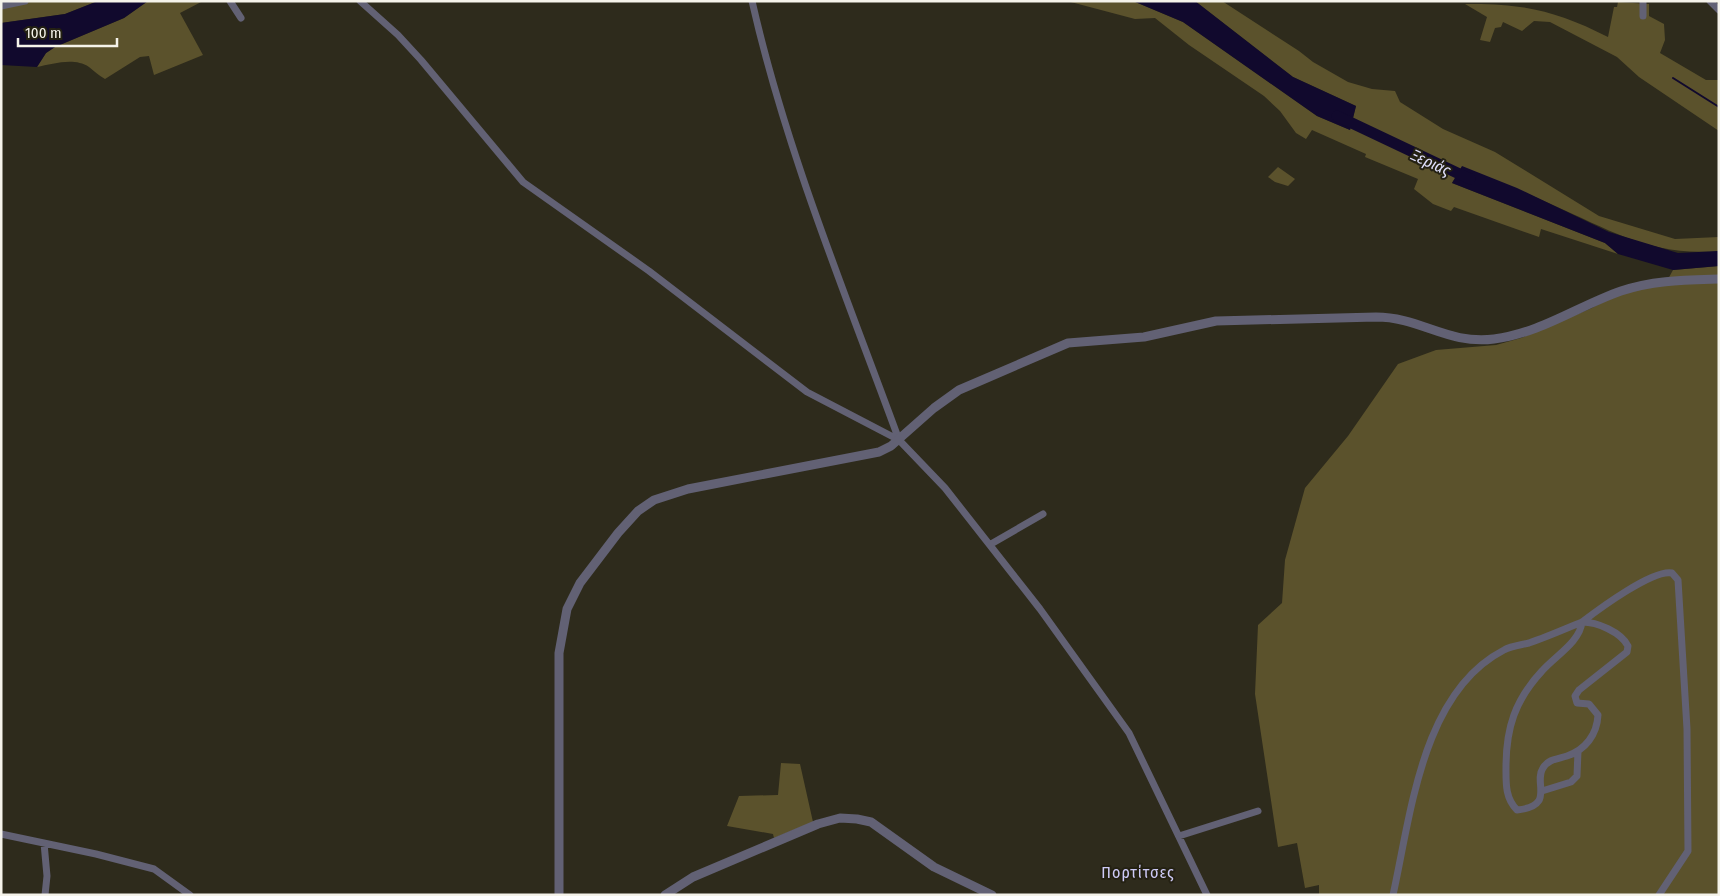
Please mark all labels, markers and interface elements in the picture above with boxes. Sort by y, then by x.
scale bar [18,15,116,47]
text: 100 m [25,24,62,42]
water label: Ξεριάς [1408,145,1455,180]
district label: Πορτίτσες [1101,863,1175,882]

